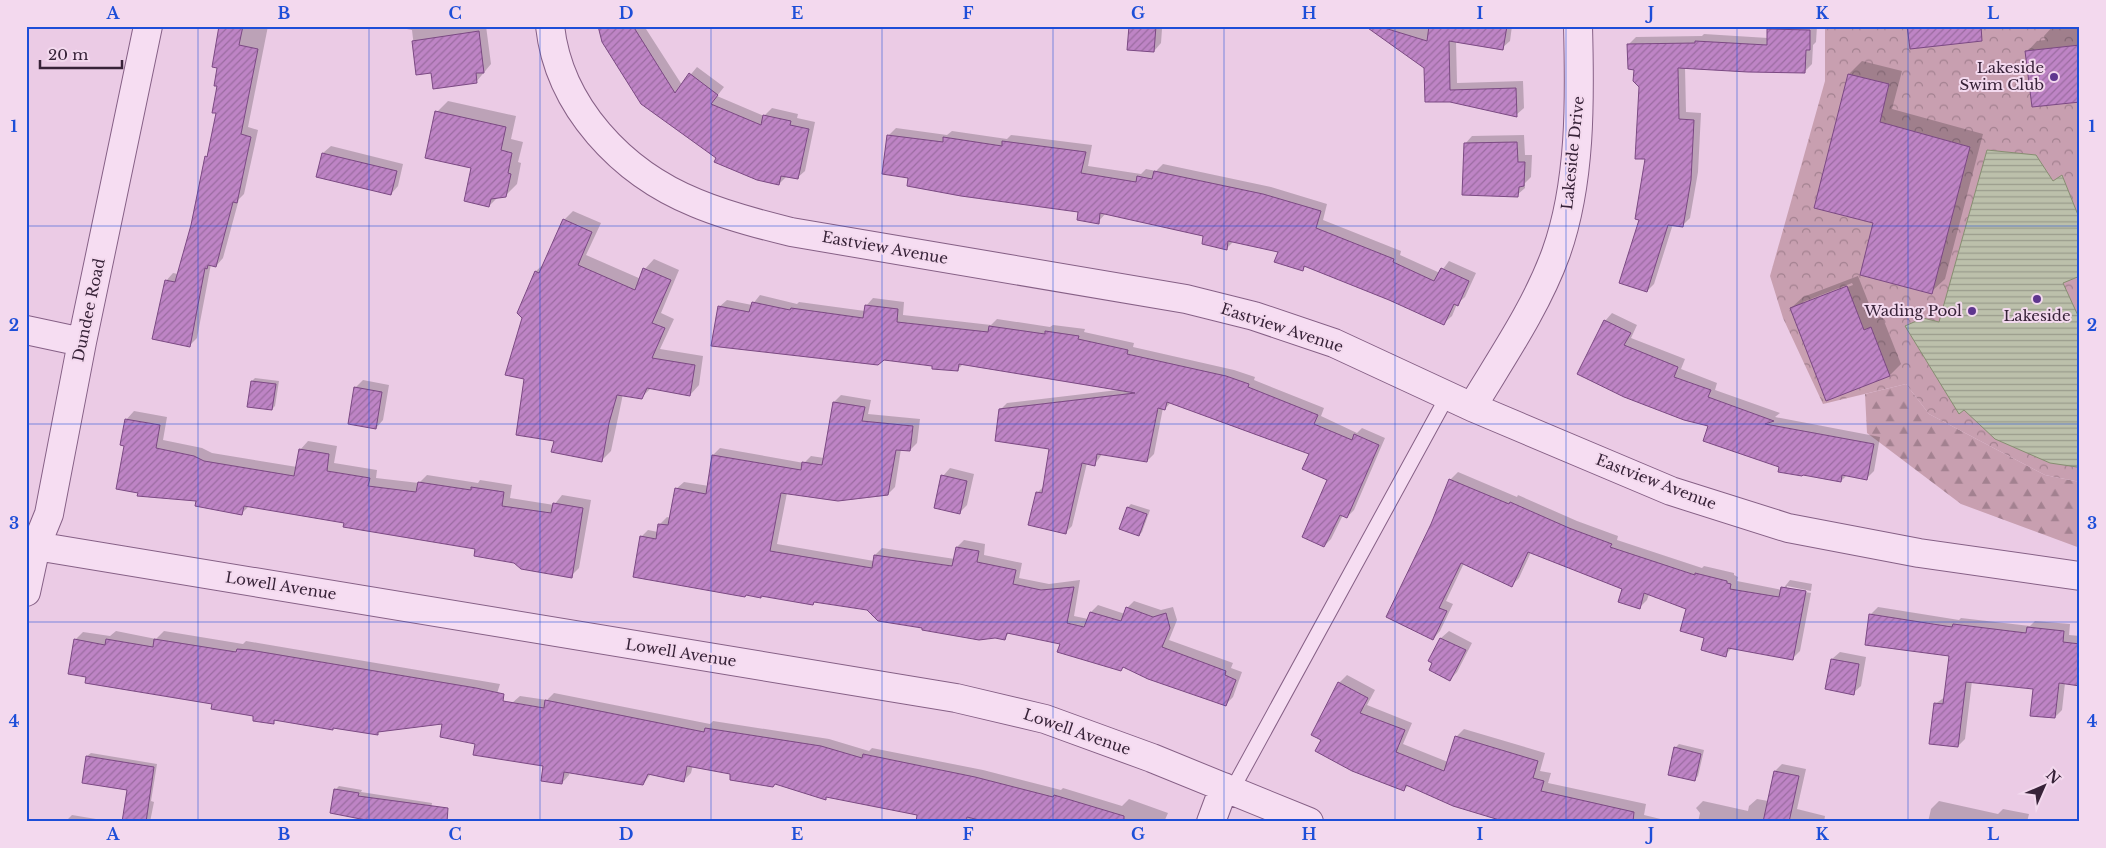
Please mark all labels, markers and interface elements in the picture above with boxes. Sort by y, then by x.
text: A [106,3,121,23]
text: B [278,3,291,23]
text: C [448,3,462,23]
text: D [619,3,633,23]
text: E [791,3,803,23]
text: F [962,3,974,23]
text: G [1131,3,1145,23]
text: H [1301,3,1317,23]
text: I [1477,3,1484,23]
text: J [1645,3,1654,23]
text: K [1815,3,1829,23]
text: L [1987,3,1999,23]
scale bar [40,38,122,70]
text: 20 m [48,45,88,64]
place label: Lakeside Swim Club [1960,58,2044,94]
marker: Lakeside Swim Club [2048,71,2060,83]
street label: Lakeside Drive [1557,95,1588,211]
text: 1 [11,116,18,136]
text: 1 [2089,116,2096,136]
street label: Eastview Avenue [821,227,950,268]
street label: Dundee Road [68,256,109,363]
marker: Lakeside [2031,293,2043,305]
street label: Eastview Avenue [1219,299,1346,356]
place label: Wading Pool [1863,301,1962,320]
marker: Wading Pool [1966,305,1978,317]
place label: Lakeside [2003,306,2071,325]
text: 2 [9,315,19,335]
text: 2 [2087,315,2097,335]
street label: Eastview Avenue [1593,450,1719,513]
text: 3 [9,513,19,533]
text: 3 [2087,513,2097,533]
street label: Lowell Avenue [224,567,338,604]
street label: Lowell Avenue [624,634,738,671]
street label: Lowell Avenue [1021,704,1133,759]
text: 4 [9,711,19,731]
text: 4 [2087,711,2097,731]
north arrow [2018,760,2068,810]
text: N [2042,766,2064,788]
text: A [106,824,121,844]
text: B [278,824,291,844]
text: C [448,824,462,844]
text: D [619,824,633,844]
text: E [791,824,803,844]
text: F [962,824,974,844]
text: G [1131,824,1145,844]
text: H [1301,824,1317,844]
text: I [1477,824,1484,844]
text: J [1645,824,1654,844]
text: K [1815,824,1829,844]
text: L [1987,824,1999,844]

